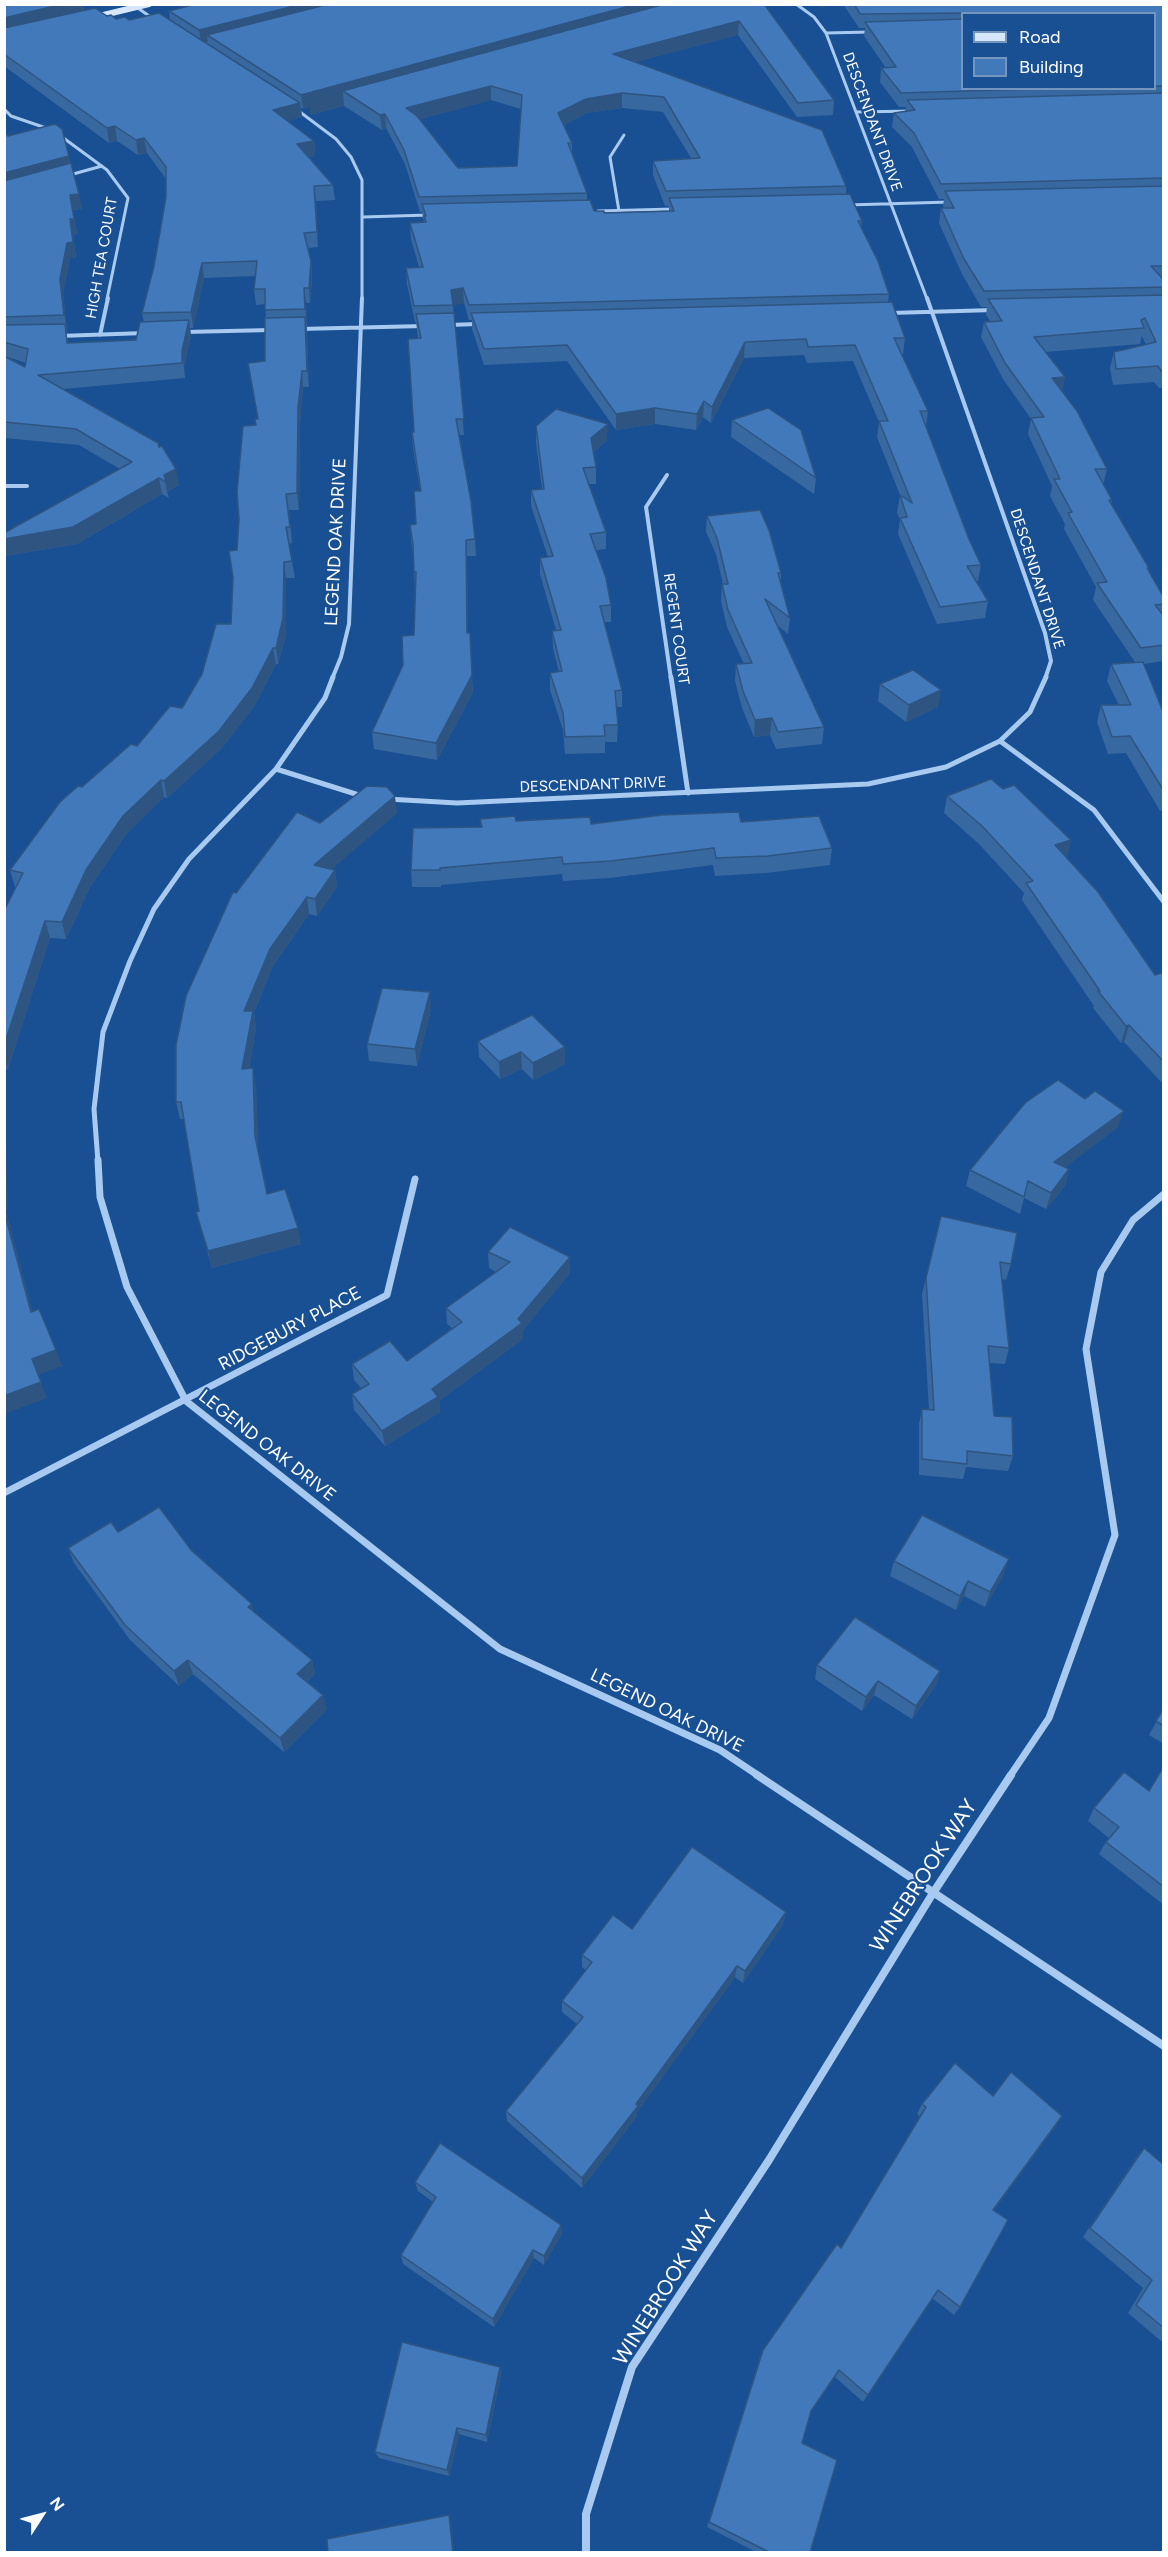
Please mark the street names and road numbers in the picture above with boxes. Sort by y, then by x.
street label: DESCENDANT DRIVE [838,50,906,194]
street label: HIGH TEA COURT [82,196,122,320]
street label: LEGEND OAK DRIVE [321,457,351,627]
street label: DESCENDANT DRIVE [1006,506,1068,652]
street label: REGENT COURT [659,572,693,686]
street label: DESCENDANT DRIVE [519,773,667,797]
street label: RIDGEBURY PLACE [215,1282,365,1376]
street label: LEGEND OAK DRIVE [194,1386,340,1506]
street label: LEGEND OAK DRIVE [587,1664,747,1758]
street label: WINEBROOK WAY [865,1795,983,1957]
street label: WINEBROOK WAY [608,2206,724,2370]

